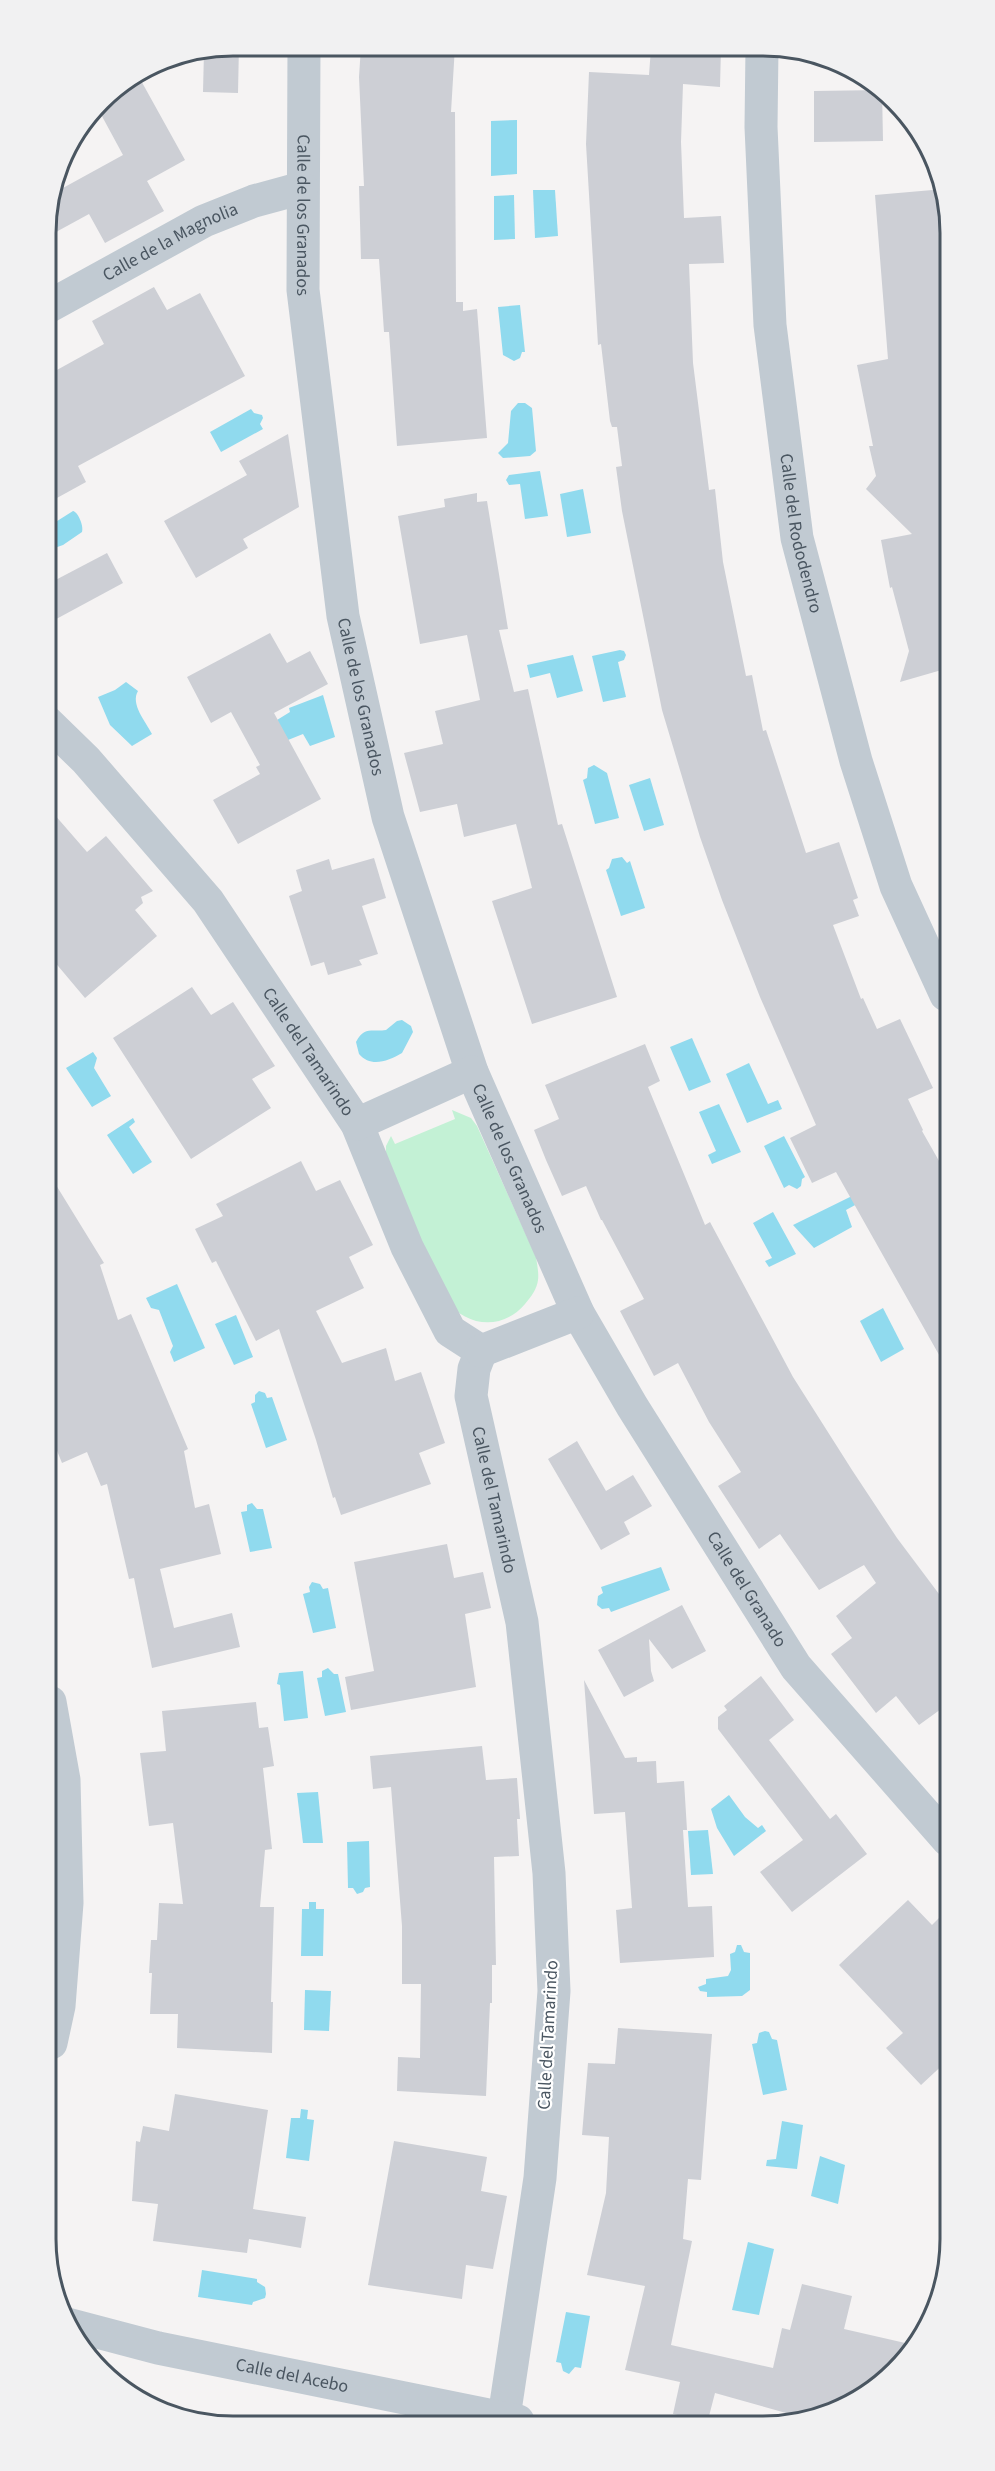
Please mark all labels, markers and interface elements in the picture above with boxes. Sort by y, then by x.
street label: Calle de los Granados [290,134,316,297]
street label: Calle de la Magnolia [98,196,242,287]
street label: Calle del Rododendro [774,452,829,616]
street label: Calle de los Granados [331,615,391,778]
street label: Calle del Tamarindo [257,982,361,1121]
street label: Calle de los Granados [466,1079,554,1237]
street label: Calle del Tamarindo [466,1424,523,1576]
street label: Calle del Granado [701,1526,793,1652]
street label: Calle del Tamarindo [532,1960,564,2110]
street label: Calle del Acebo [234,2352,351,2399]

